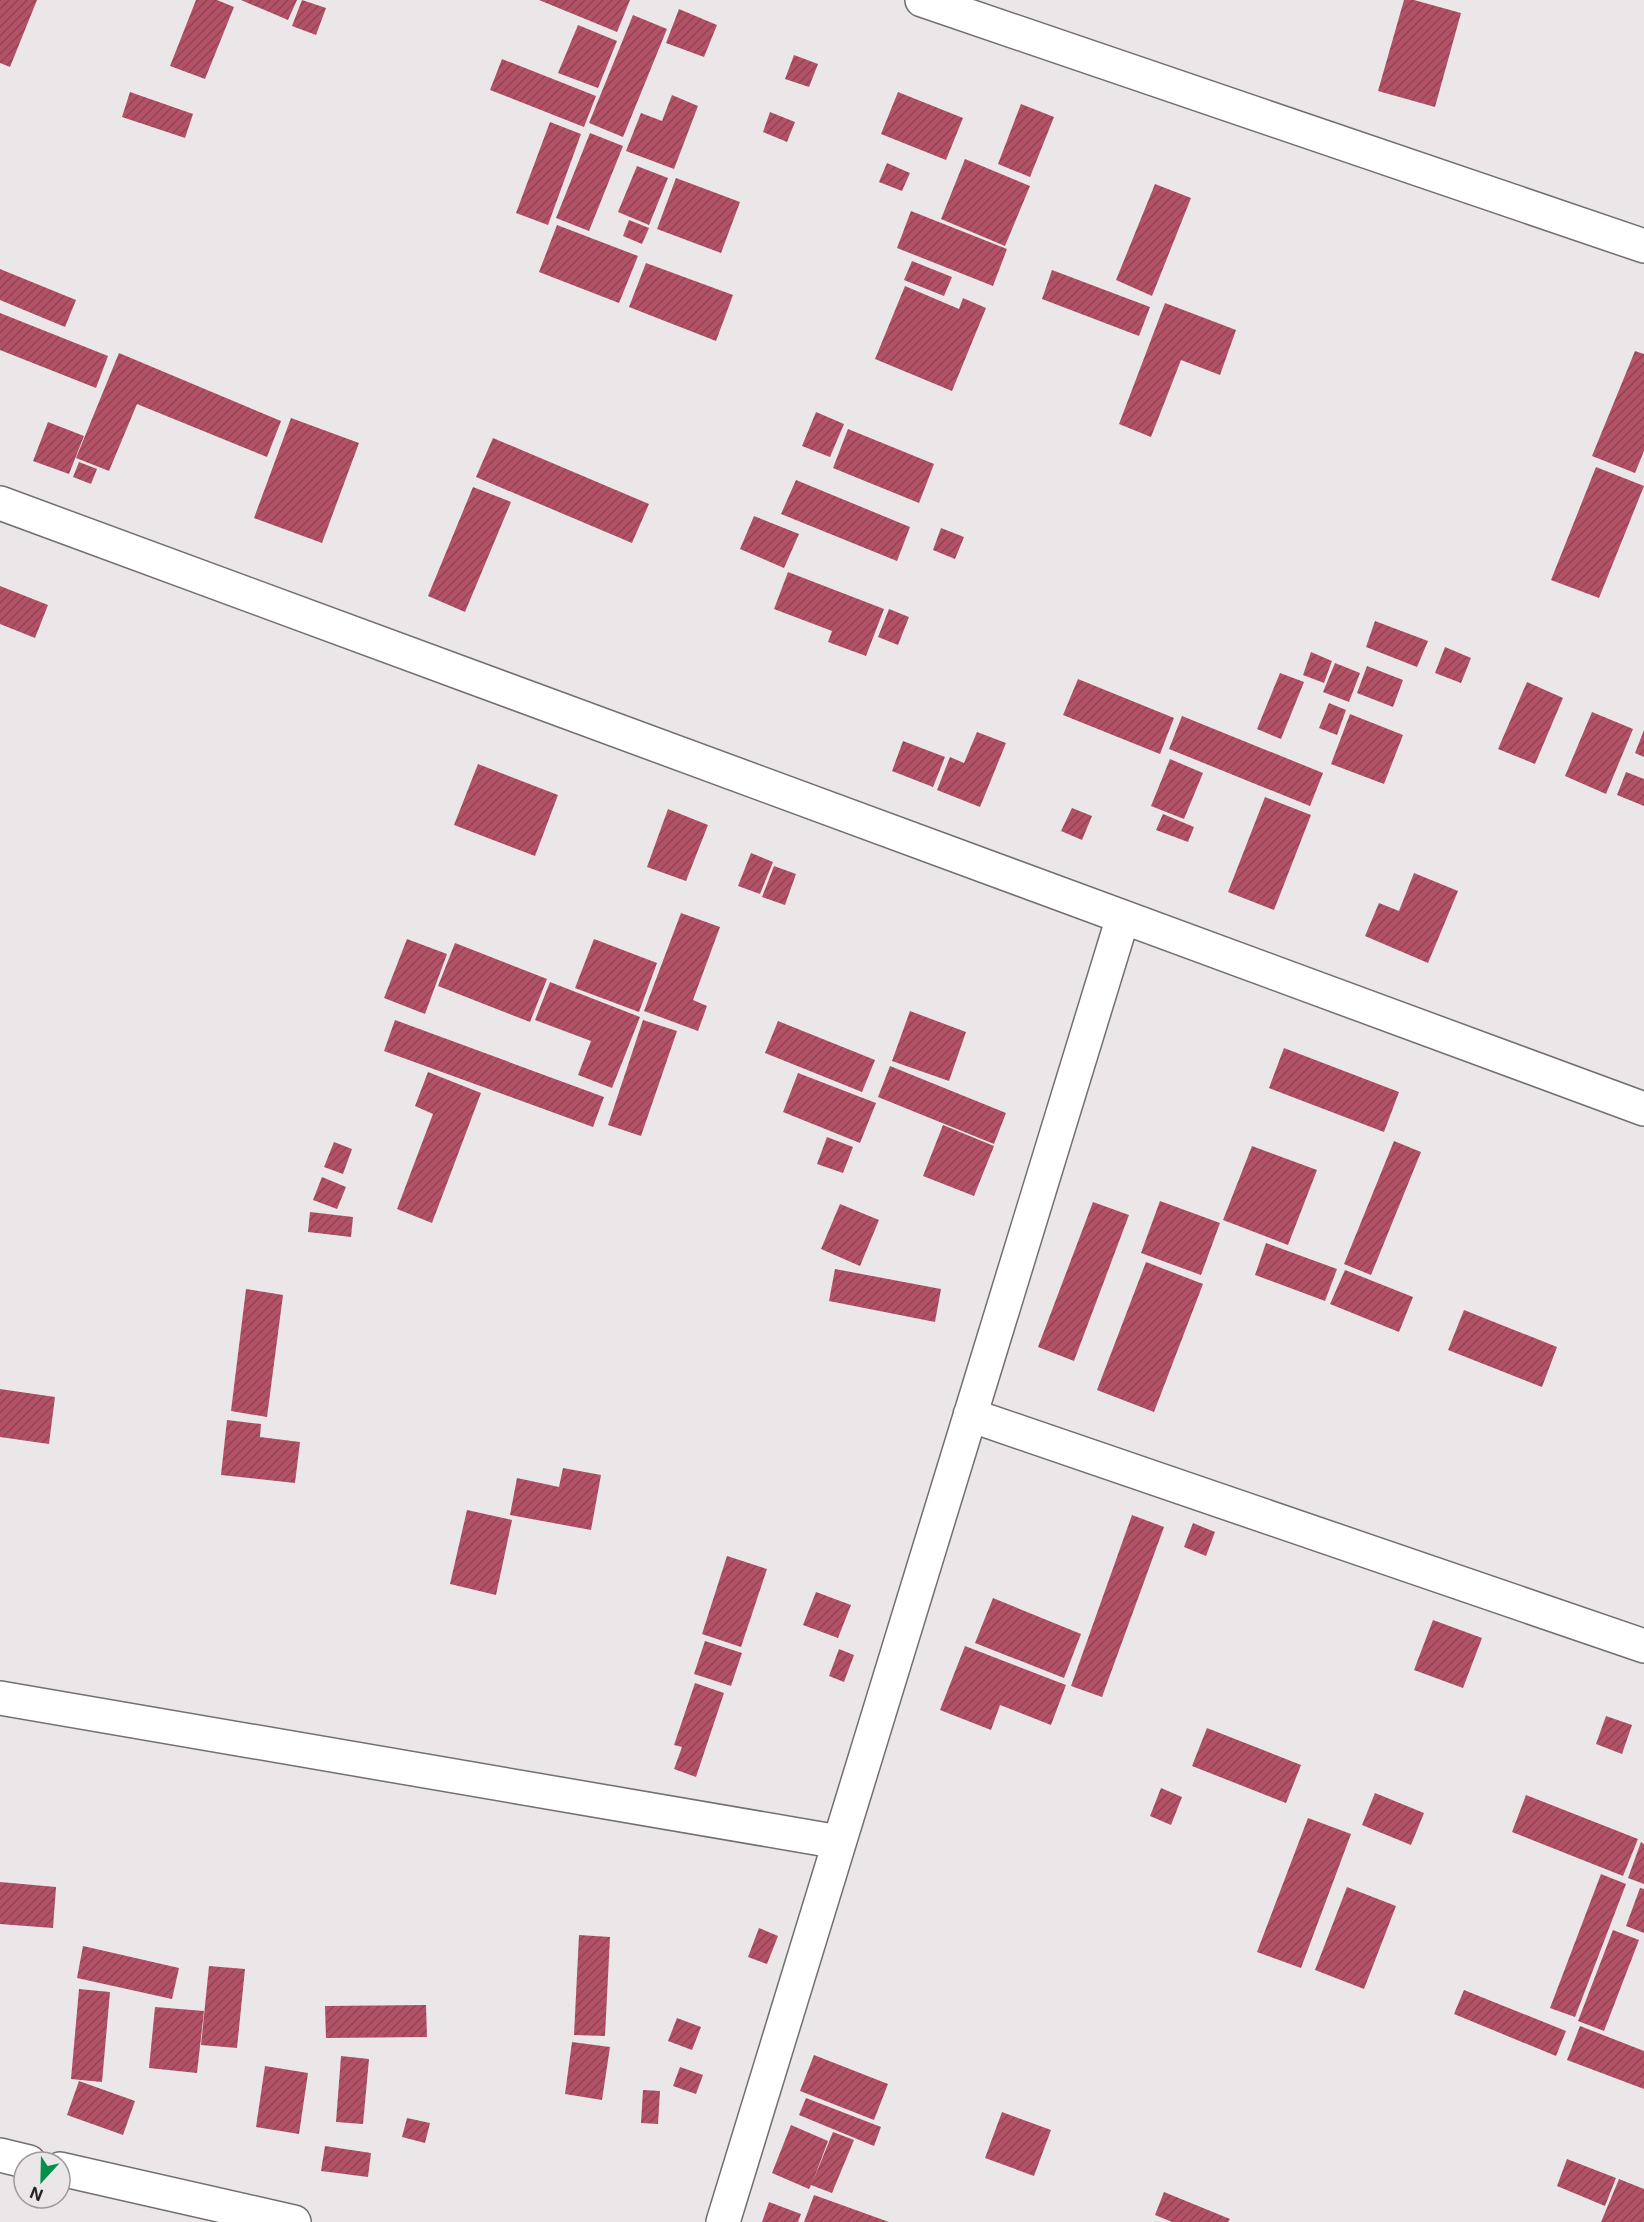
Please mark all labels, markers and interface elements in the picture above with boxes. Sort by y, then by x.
north arrow [12,2150,72,2210]
text: N [27,2182,46,2205]

